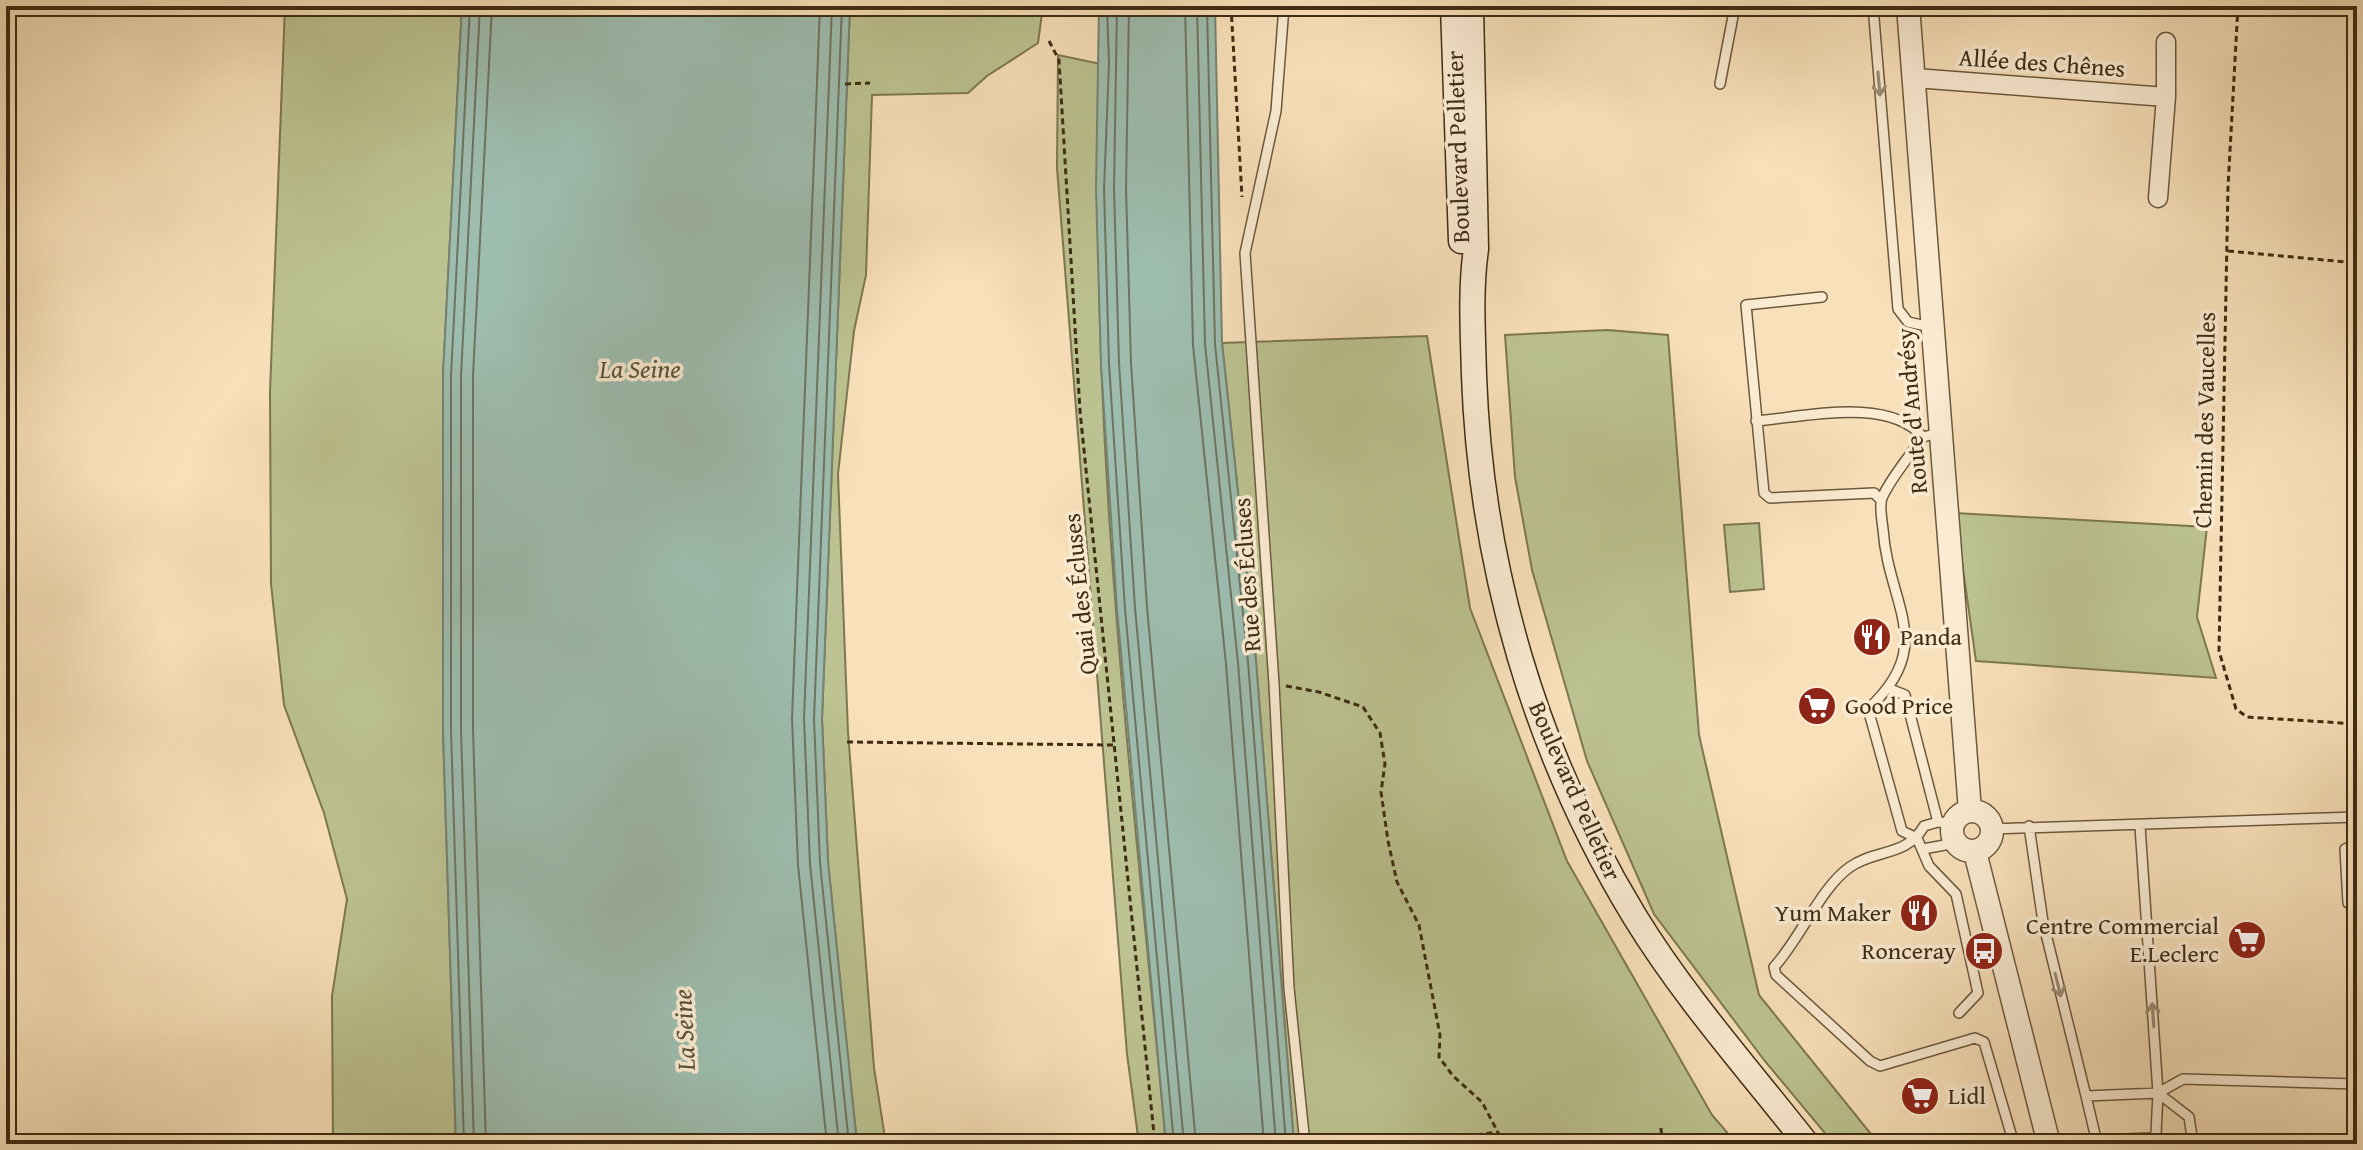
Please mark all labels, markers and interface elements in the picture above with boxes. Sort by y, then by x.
street label: Allée des Chênes [1958,39,2126,86]
street label: Boulevard Pelletier [1437,50,1478,244]
one-way arrow [1872,70,1887,97]
street label: Chemin des Vaucelles [2185,311,2224,529]
street label: Route d'Andrésy [1887,327,1936,496]
water label: La Seine [598,349,681,388]
street label: Rue des Écluses [1224,497,1269,653]
street label: Quai des Écluses [1054,512,1105,677]
restaurant icon: Panda [1851,616,1893,658]
place label: Panda [1900,619,1963,654]
supermarket icon: Good Price [1796,685,1838,727]
place label: Good Price [1845,688,1953,723]
street label: Boulevard Pelletier [1520,696,1631,886]
restaurant icon: Yum Maker [1898,892,1940,934]
place label: Yum Maker [1775,895,1891,930]
place label: Centre Commercial E.Leclerc [2026,908,2219,971]
supermarket icon: Centre Commercial E.Leclerc [2226,919,2268,961]
bus stop icon: Ronceray [1963,930,2005,972]
place label: Ronceray [1862,933,1956,968]
one-way arrow [2052,971,2067,997]
water label: La Seine [662,988,705,1073]
one-way arrow [2145,1003,2160,1029]
supermarket icon: Lidl [1899,1075,1941,1117]
place label: Lidl [1948,1078,1986,1113]

